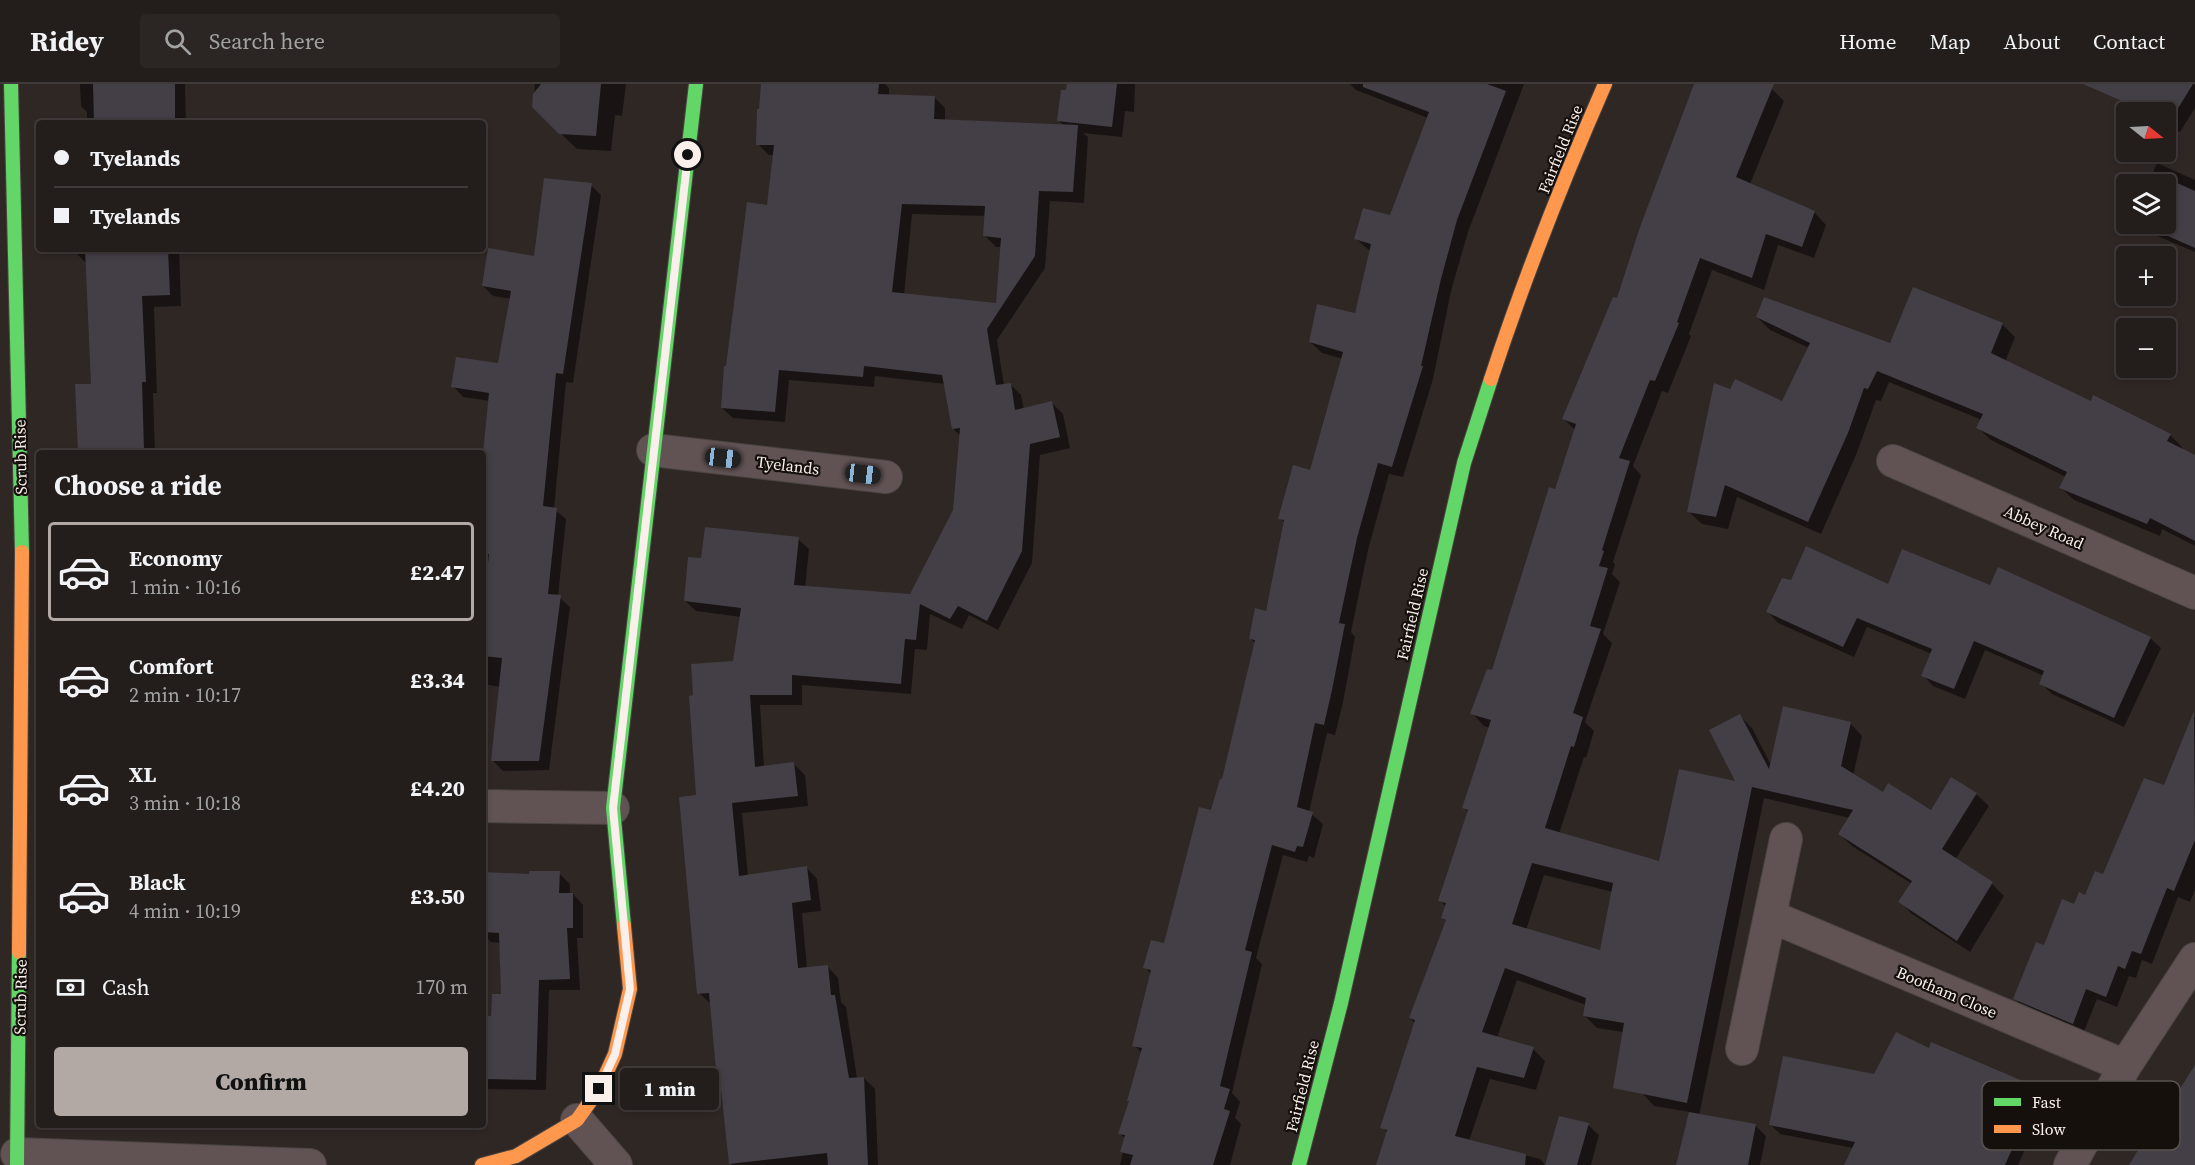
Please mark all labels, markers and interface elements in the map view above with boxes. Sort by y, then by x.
search box [140,14,560,68]
text: Ridey [30,22,104,60]
icon: search [161,25,194,58]
text: Search here [209,26,325,56]
text: Home [1839,27,1897,56]
text: Map [1930,27,1971,56]
text: About [2004,27,2060,56]
text: Contact [2093,27,2165,56]
street label: Fairfield Rise [1532,101,1588,197]
north arrow [2116,102,2176,162]
map controls [2116,102,2176,378]
route start [674,141,701,168]
text: Tyelands [90,143,180,173]
button: layers [2116,174,2176,234]
text: Tyelands [90,201,180,231]
button: + [2116,246,2176,306]
button: − [2116,318,2176,378]
street label: Scrub Rise [8,419,32,495]
car [704,447,742,469]
street label: Tyelands [755,450,821,480]
car [844,463,882,485]
text: Choose a ride [54,467,222,504]
street label: Abbey Road [2001,500,2087,554]
text: Economy [129,543,223,573]
icon: car [57,545,111,599]
text: £2.47 [410,557,465,587]
street label: Fairfield Rise [1391,566,1433,662]
text: 1 min · 10:16 [129,573,241,601]
text: Comfort [129,651,213,681]
icon: car [57,653,111,707]
text: £3.34 [410,665,465,695]
text: 2 min · 10:17 [129,681,241,709]
text: XL [129,759,156,789]
icon: car [57,761,111,815]
text: £4.20 [410,773,465,803]
text: 3 min · 10:18 [129,789,241,817]
text: Black [129,867,186,897]
icon: car [57,869,111,923]
text: £3.50 [410,881,465,911]
text: 4 min · 10:19 [129,897,241,925]
street label: Scrub Rise [8,959,32,1035]
street label: Bootham Close [1893,961,2001,1023]
icon: cash [54,971,87,1004]
text: Cash [102,972,150,1002]
text: 170 m [415,973,468,1001]
street label: Fairfield Rise [1280,1038,1324,1134]
button: Confirm [54,1047,468,1116]
callout: 1 min [620,1068,719,1110]
route end [585,1075,612,1102]
text: 1 min [643,1075,696,1103]
legend [1982,1081,2180,1150]
text: Fast [2032,1091,2062,1113]
text: Slow [2032,1118,2067,1140]

